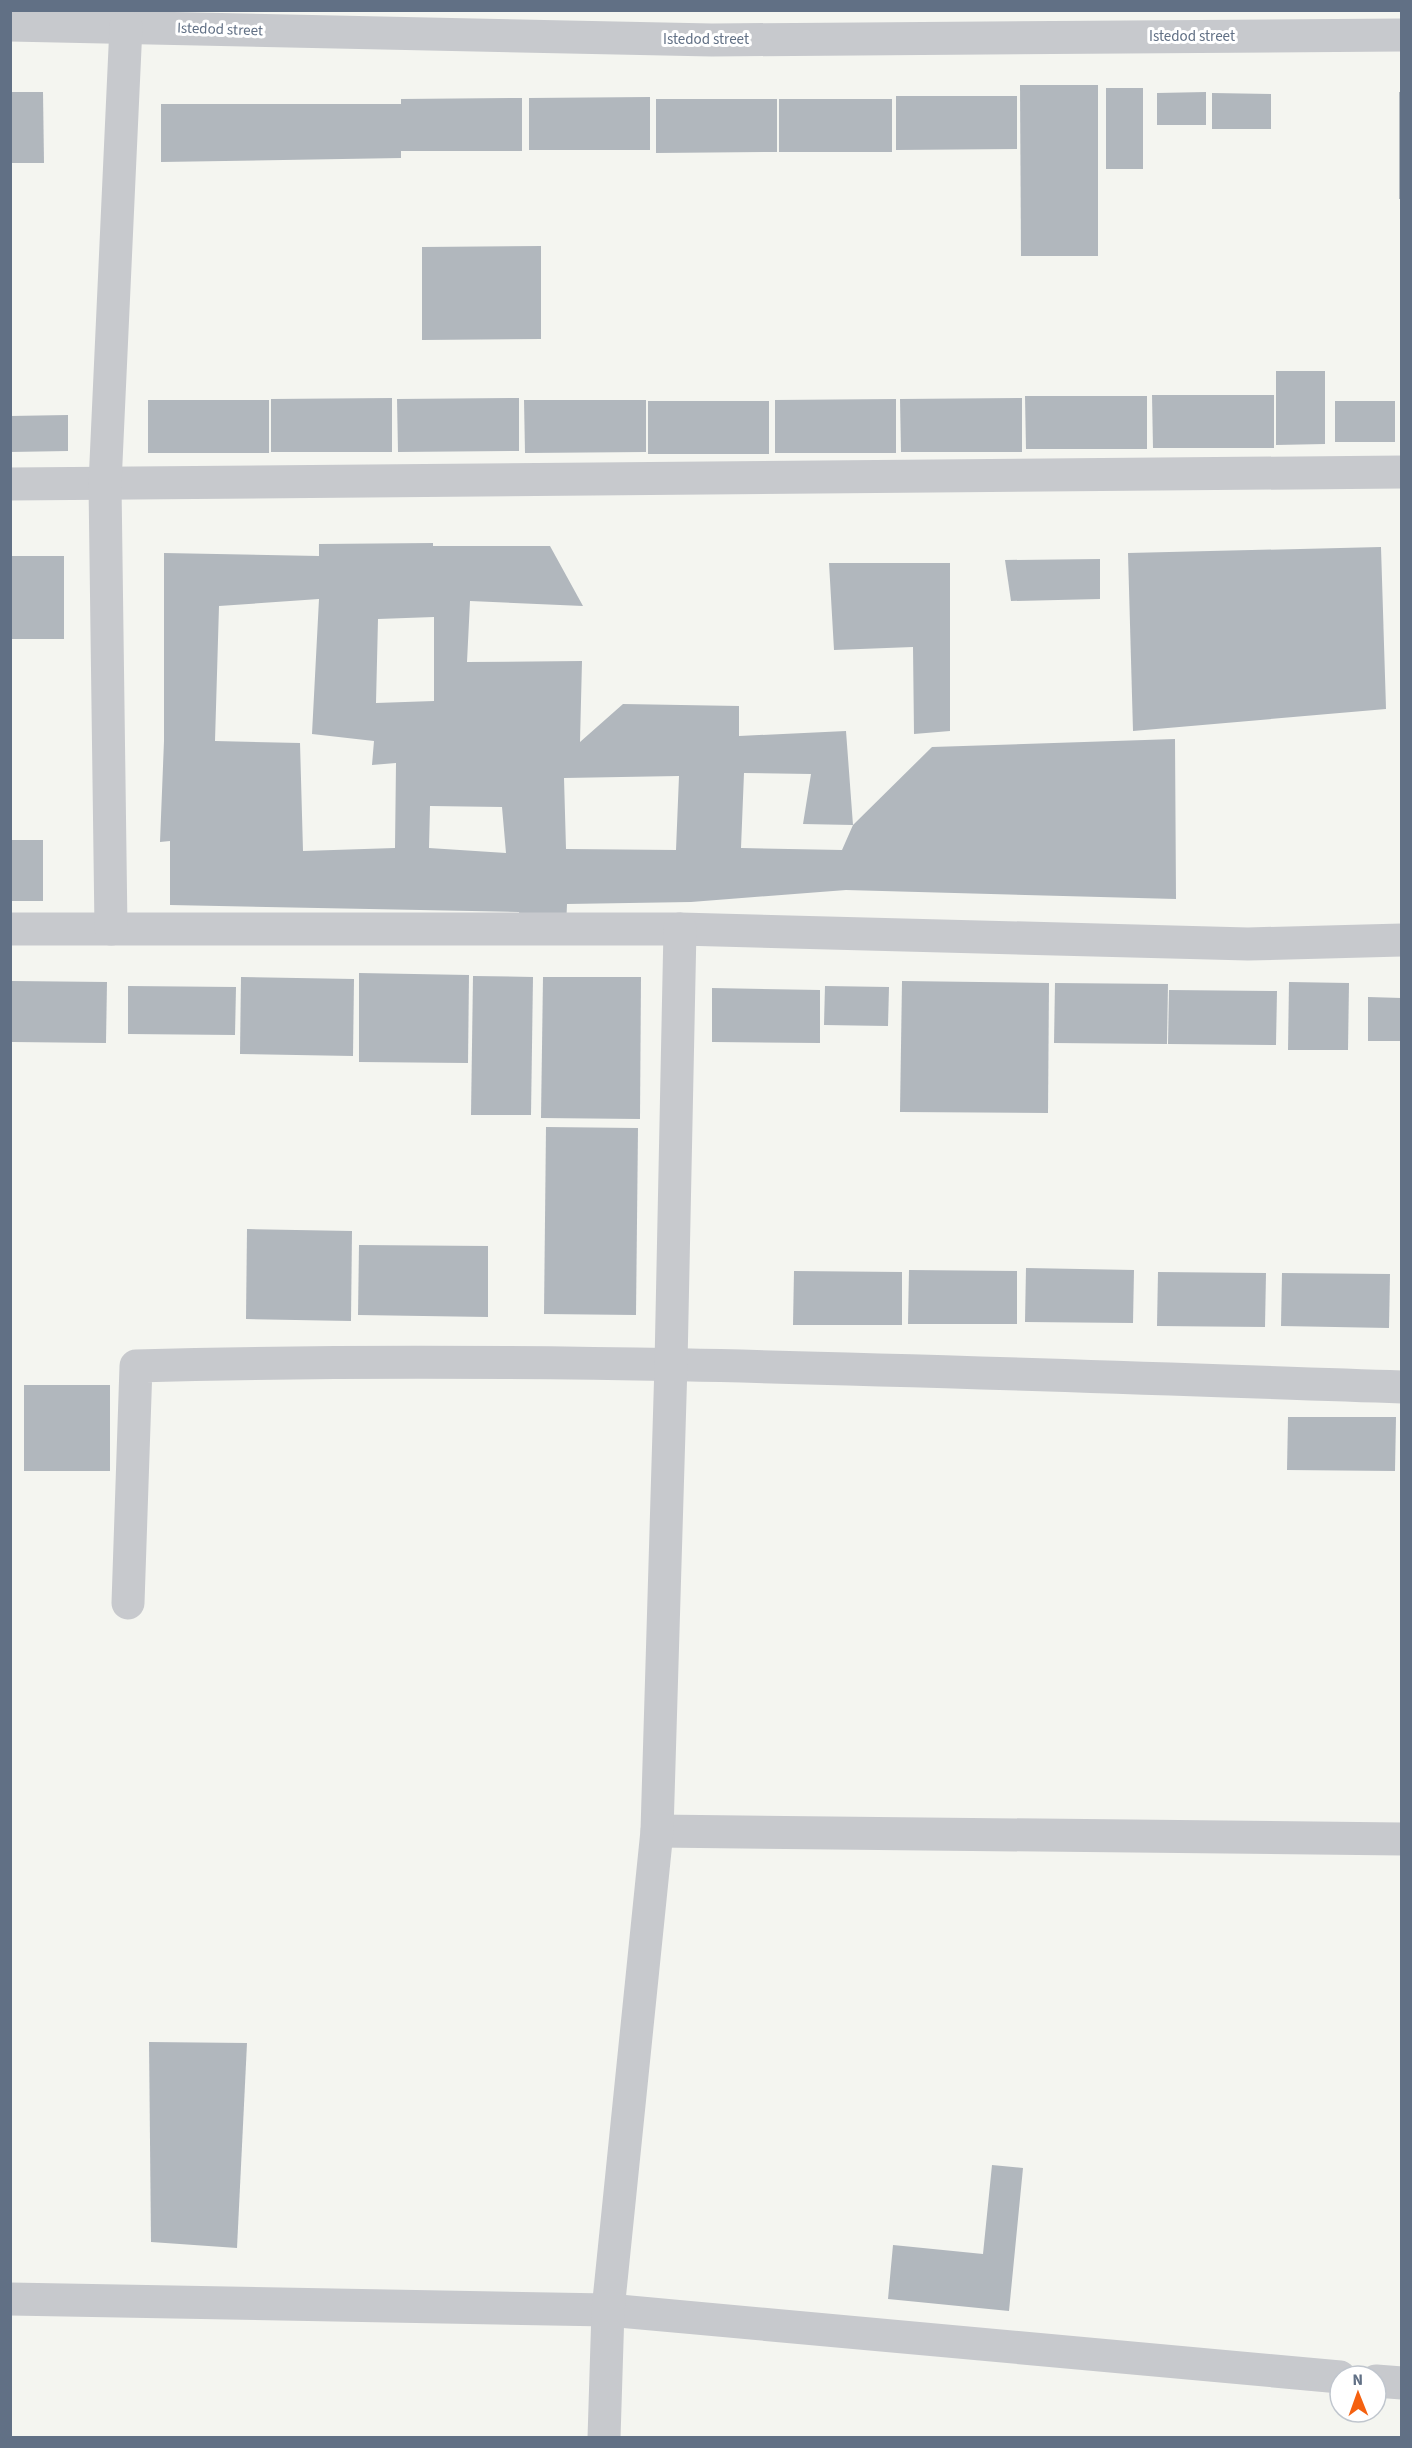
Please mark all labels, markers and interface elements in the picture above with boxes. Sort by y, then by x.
street label: Istedod street [177,18,263,41]
street label: Istedod street [1149,26,1235,47]
street label: Istedod street [663,29,749,50]
north arrow [1328,2364,1388,2424]
text: N [1352,2369,1363,2391]

